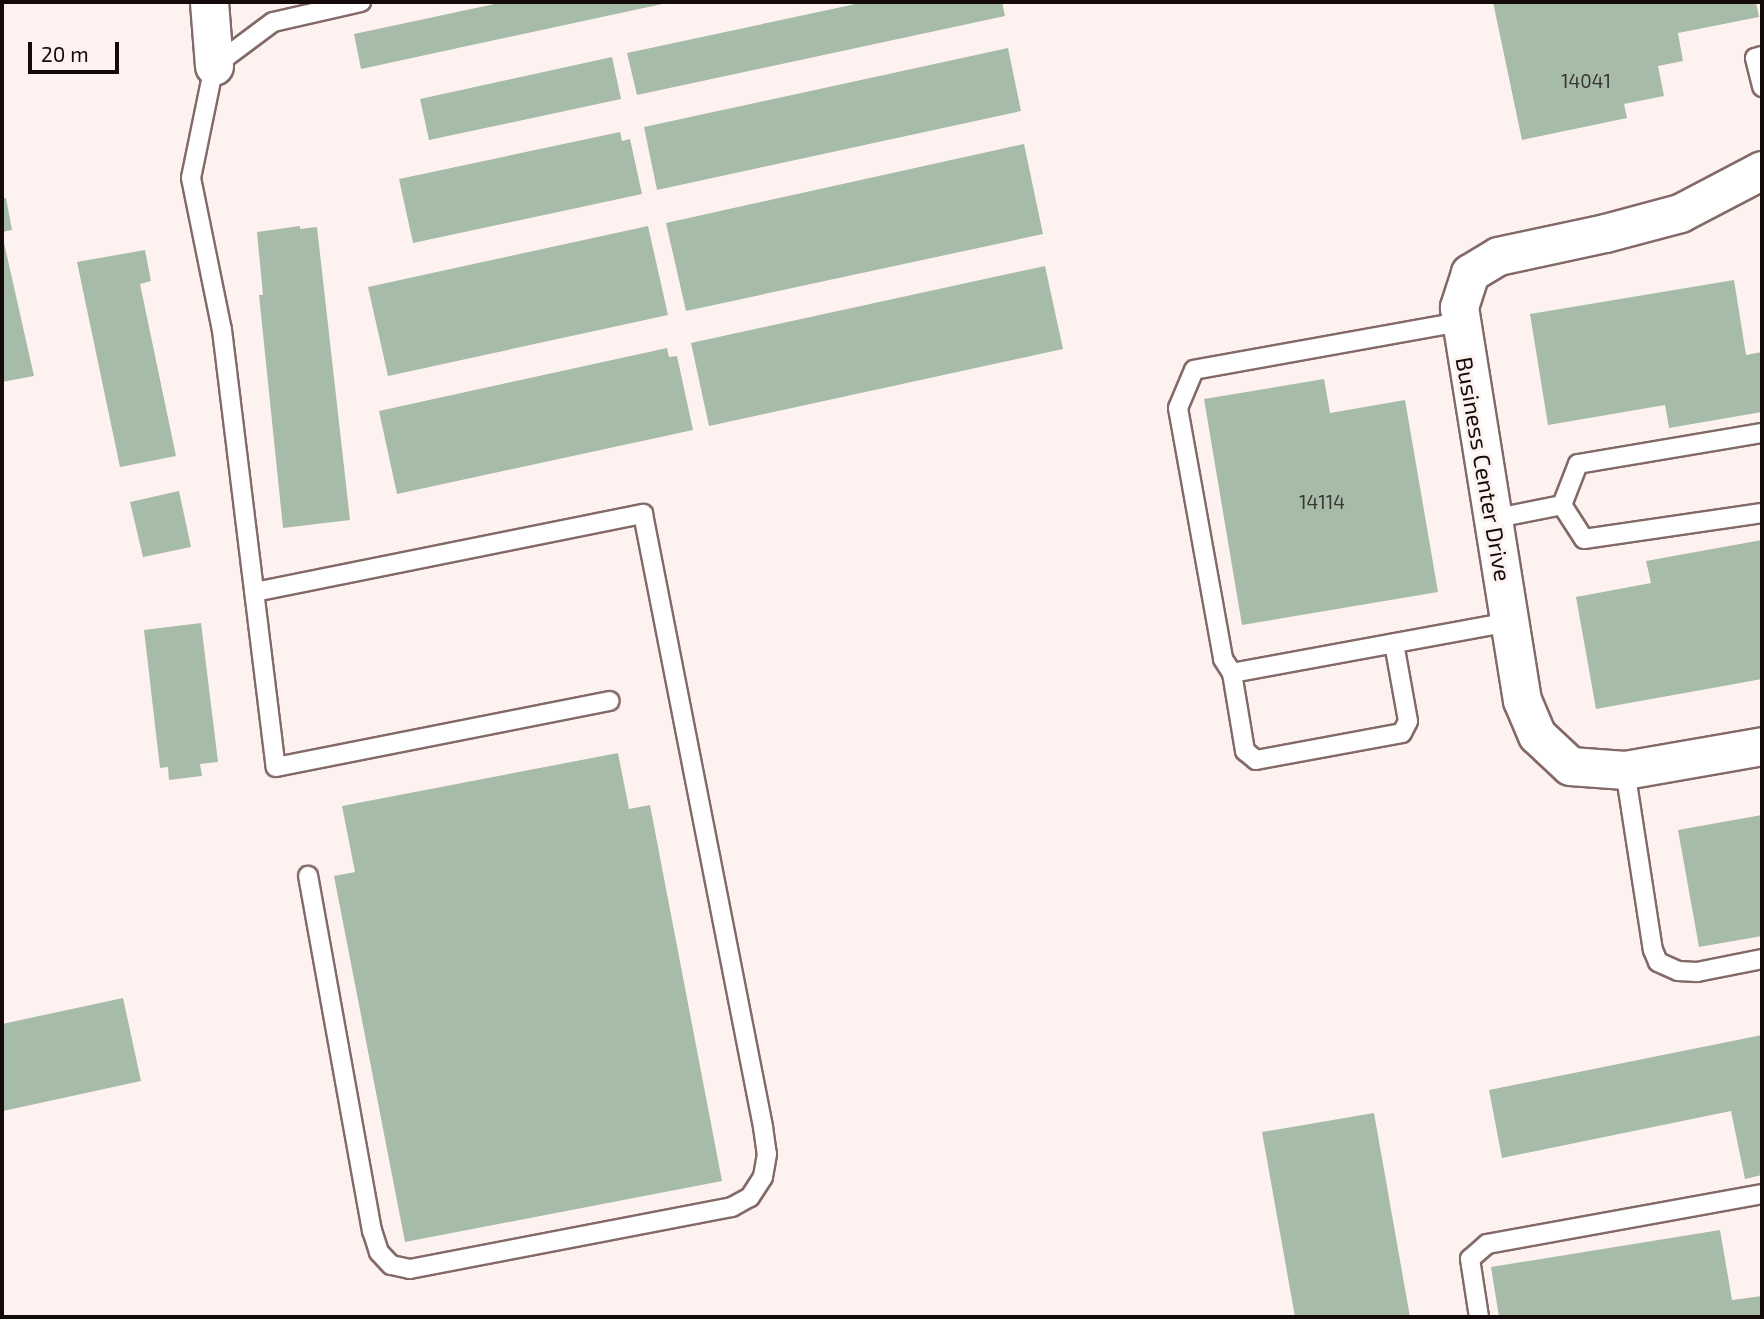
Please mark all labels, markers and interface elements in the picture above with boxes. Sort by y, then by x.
scale bar [32,28,122,72]
text: 20 m [41,41,89,66]
house number: 14041 [1561,70,1611,92]
street label: Business Center Drive [1451,354,1517,584]
house number: 14114 [1299,491,1345,513]

